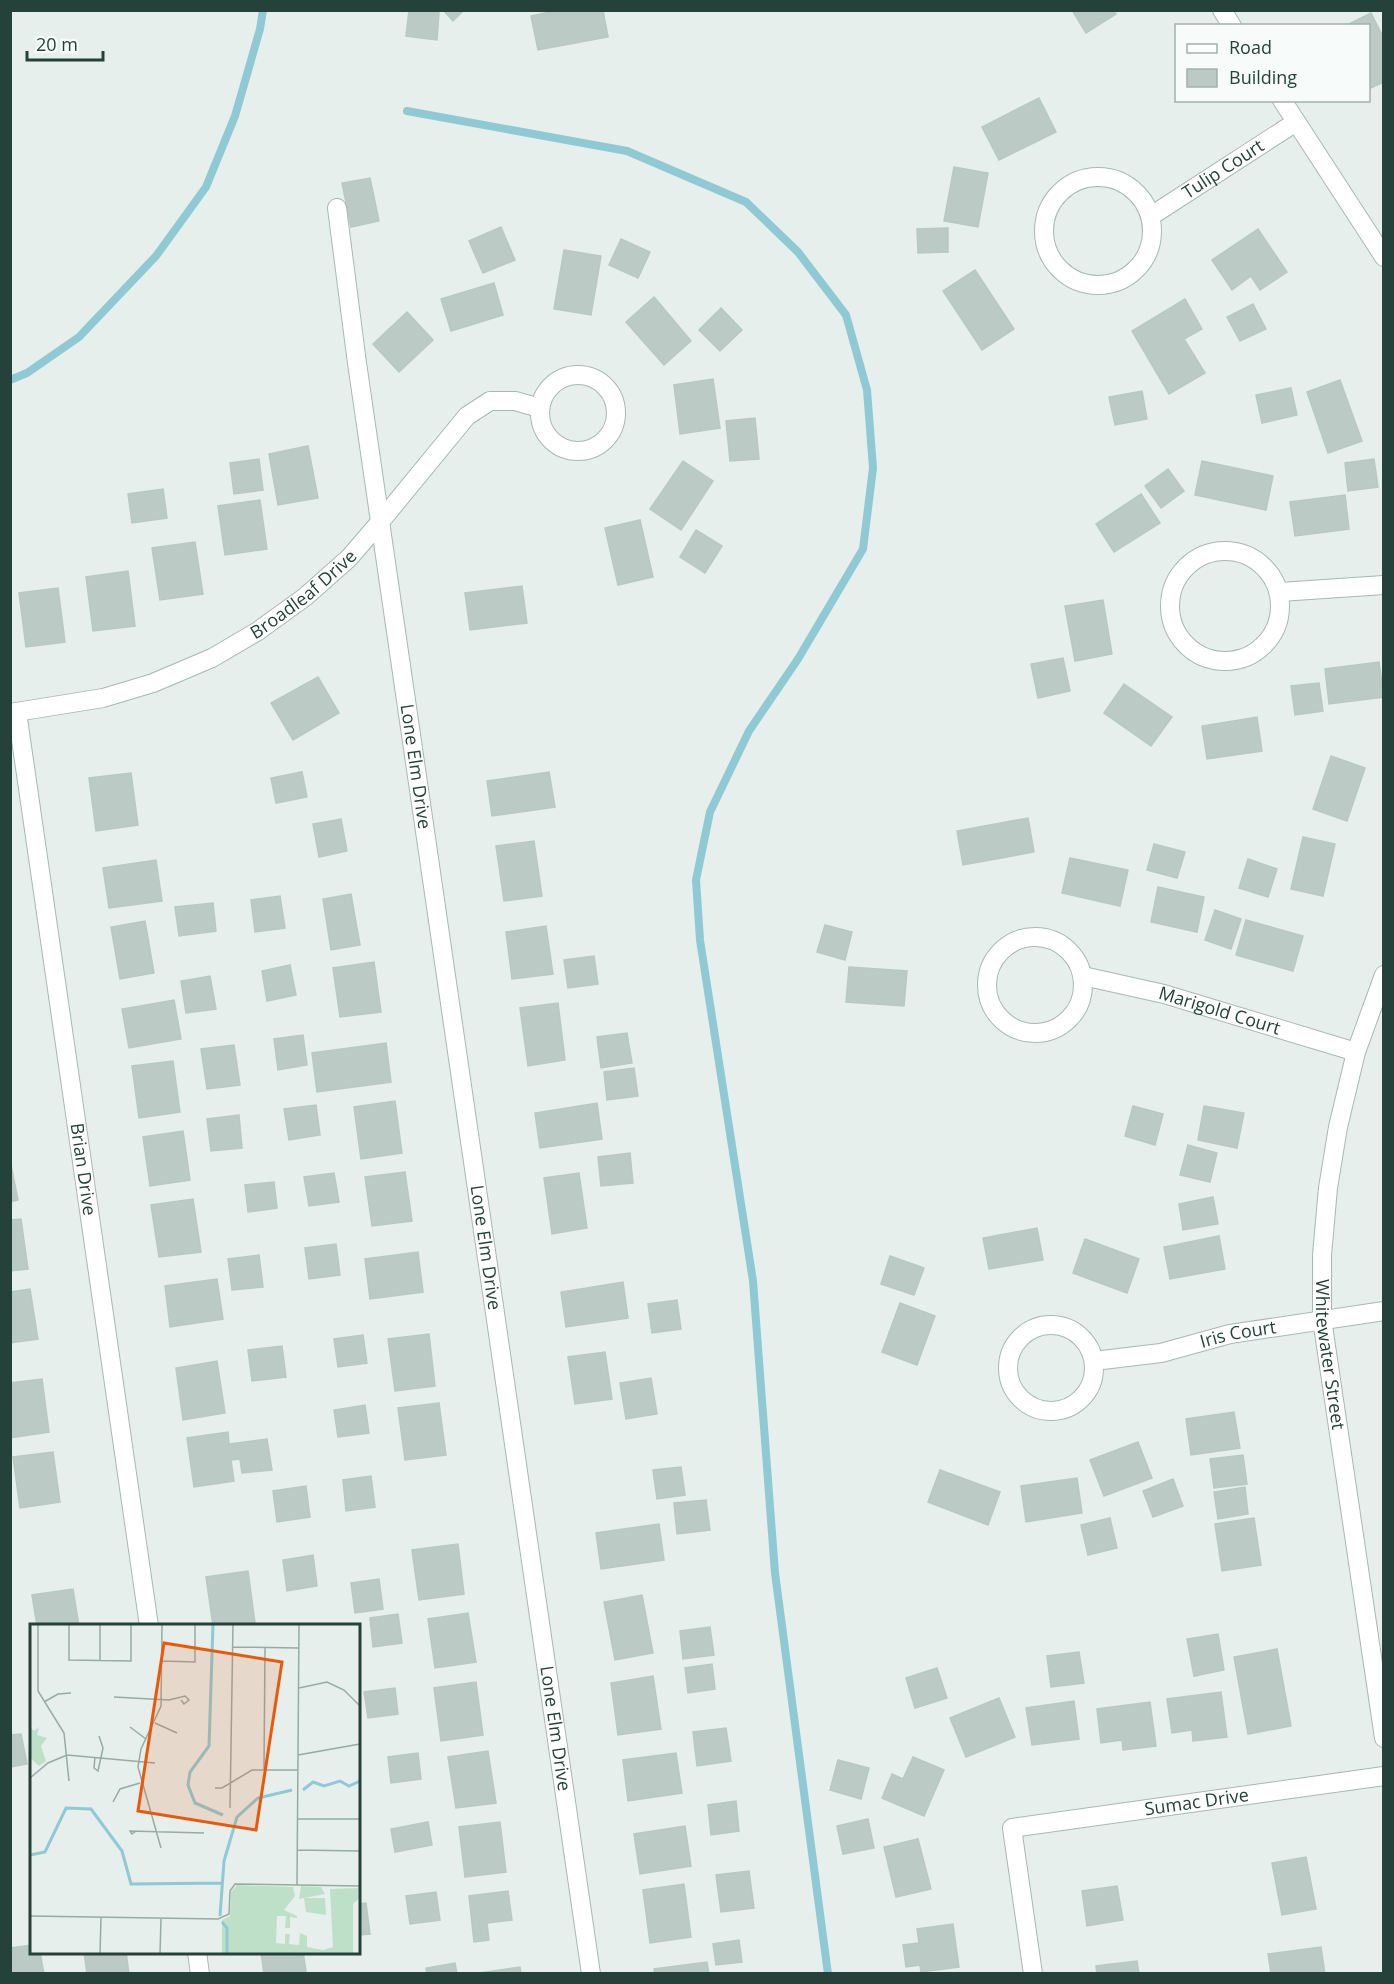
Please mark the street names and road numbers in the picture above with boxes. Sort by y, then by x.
street label: Tulip Court [1177,133,1268,204]
street label: Broadleaf Drive [245,545,362,644]
street label: Lone Elm Drive [396,702,438,830]
street label: Marigold Court [1156,980,1284,1040]
street label: Brian Drive [65,1121,103,1217]
street label: Lone Elm Drive [466,1183,507,1311]
street label: Whitewater Street [1311,1279,1351,1431]
street label: Iris Court [1197,1314,1278,1353]
street label: Lone Elm Drive [535,1664,577,1792]
street label: Sumac Drive [1143,1782,1250,1820]

